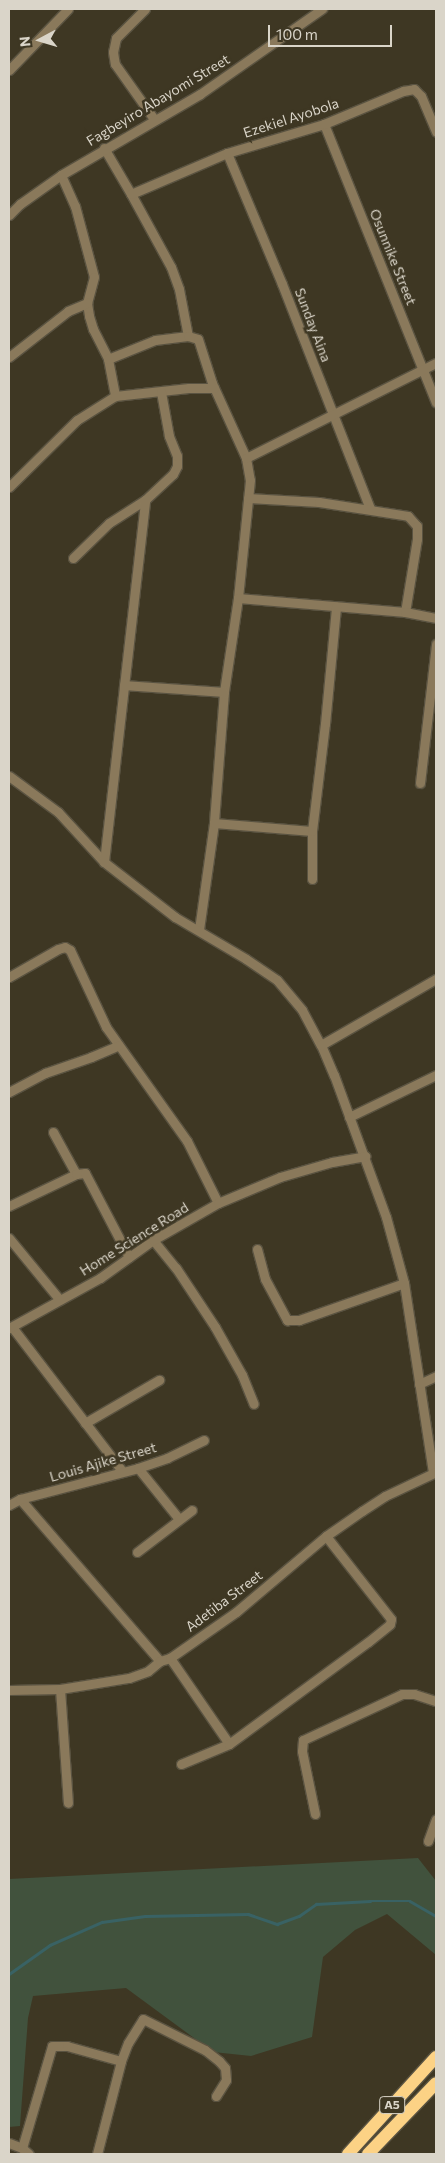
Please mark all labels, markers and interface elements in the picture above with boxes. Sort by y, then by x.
north arrow [15,15,65,65]
scale bar [270,15,394,47]
text: 100 m [276,25,318,43]
text: N [16,36,34,48]
street label: Fagbeyiro Abayomi Street [83,51,233,149]
street label: Ezekiel Ayobola [241,95,341,141]
street label: Osunnike Street [366,206,420,308]
street label: Sunday Aina [291,286,335,364]
street label: Home Science Road [77,1199,191,1279]
street label: Louis Ajike Street [48,1439,158,1485]
street label: Adetiba Street [182,1567,266,1635]
road number: A5 [378,2096,406,2114]

